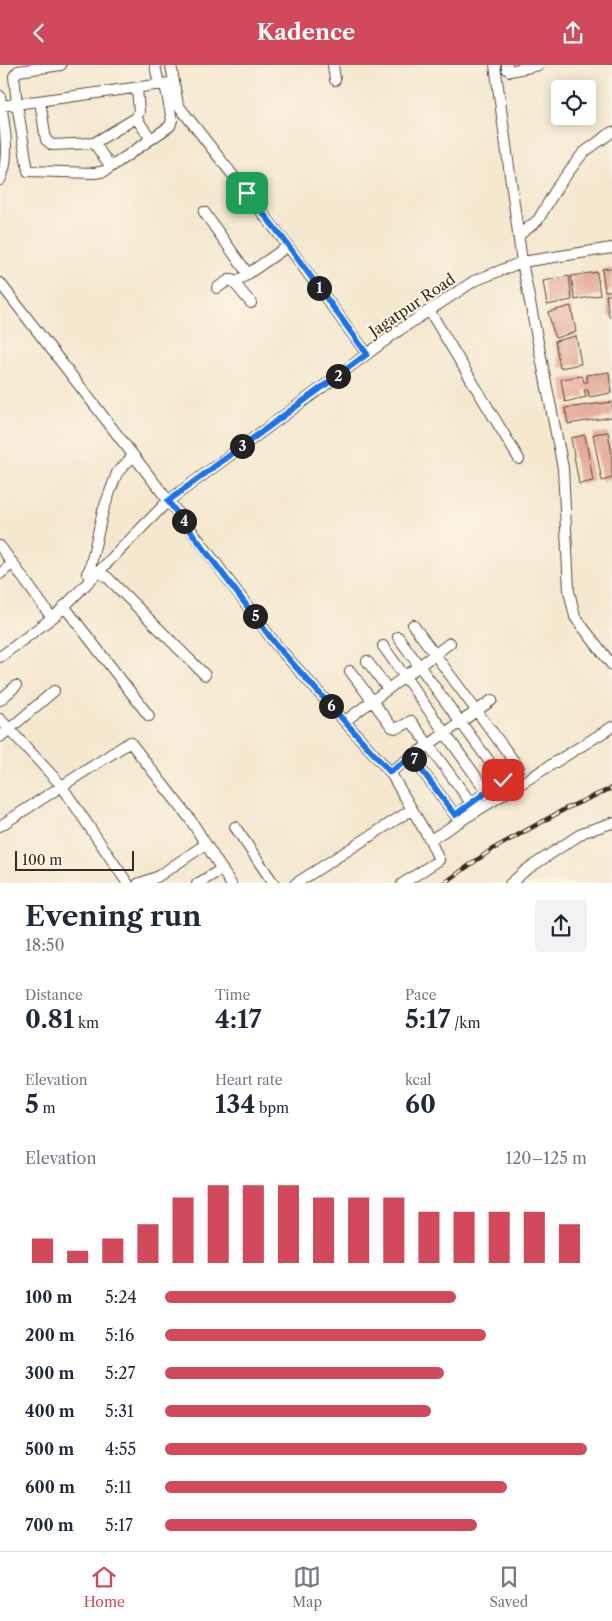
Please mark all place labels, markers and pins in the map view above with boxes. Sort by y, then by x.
pin [226,172,268,214]
pin: 1 [306,275,332,301]
pin: 2 [326,363,350,389]
pin: 3 [230,433,254,459]
pin: 4 [172,509,196,533]
pin: 5 [242,603,268,629]
pin: 6 [318,693,344,719]
pin: 7 [402,747,426,771]
pin [482,759,524,801]

